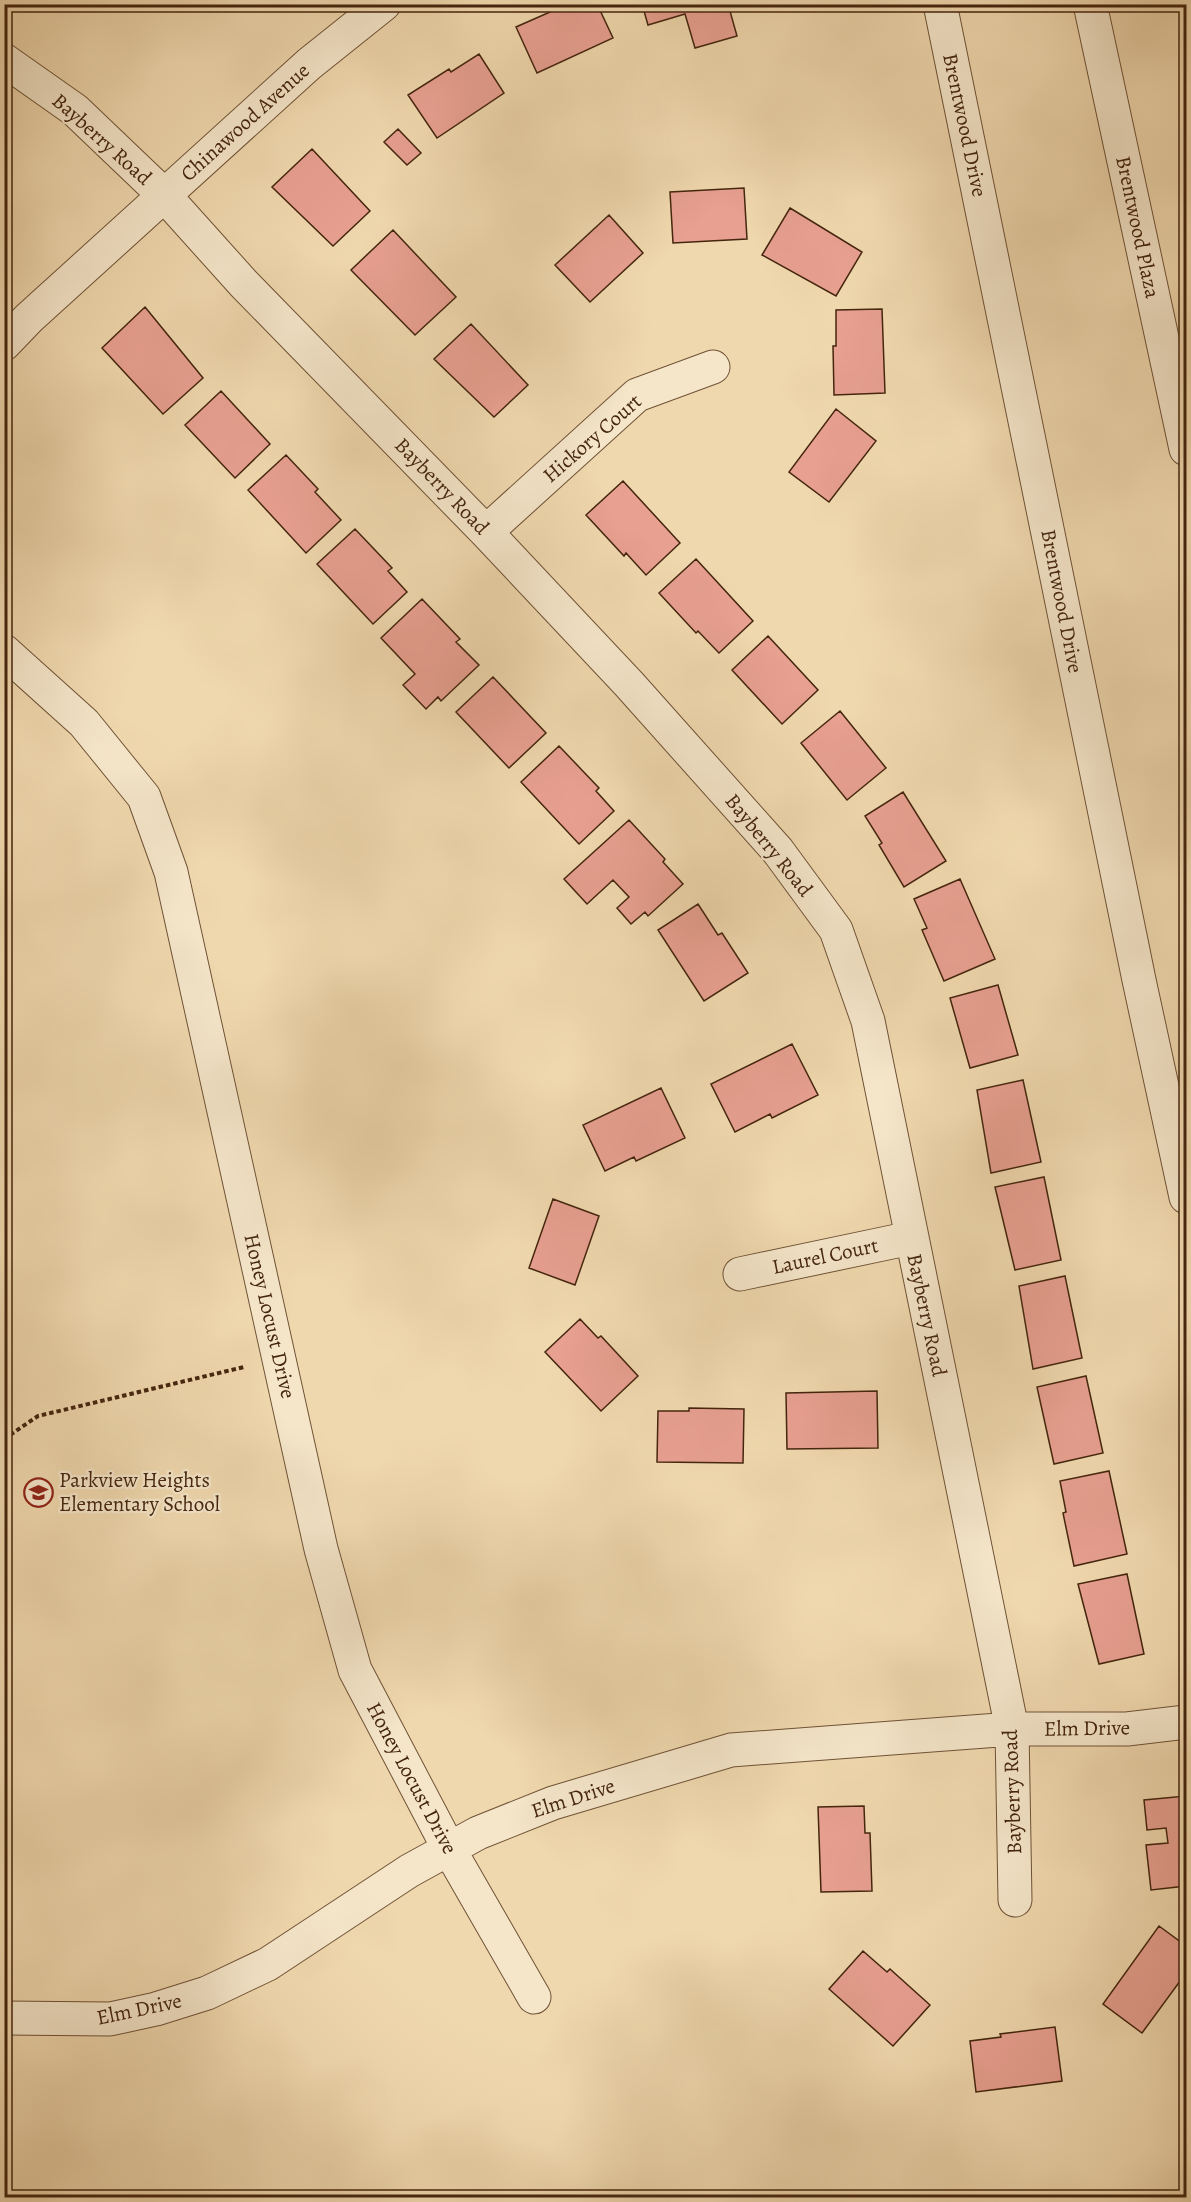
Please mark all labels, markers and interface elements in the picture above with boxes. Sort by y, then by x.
street label: Brentwood Drive [936,51,994,199]
street label: Chinawood Avenue [174,57,316,187]
street label: Bayberry Road [46,87,158,192]
street label: Brentwood Plaza [1109,153,1167,301]
street label: Hickory Court [537,387,647,489]
street label: Bayberry Road [389,431,496,541]
street label: Brentwood Drive [1034,527,1090,675]
street label: Bayberry Road [719,788,820,903]
street label: Honey Locust Drive [237,1231,303,1401]
street label: Laurel Court [769,1231,881,1281]
street label: Bayberry Road [900,1251,954,1380]
place label: Parkview Heights Elementary School [59,1466,220,1518]
school or university icon: Parkview Heights Elementary School [22,1476,54,1508]
street label: Honey Locust Drive [360,1697,464,1859]
street label: Elm Drive [1044,1713,1130,1743]
street label: Bayberry Road [996,1728,1028,1855]
street label: Elm Drive [528,1771,618,1825]
street label: Elm Drive [94,1986,184,2032]

